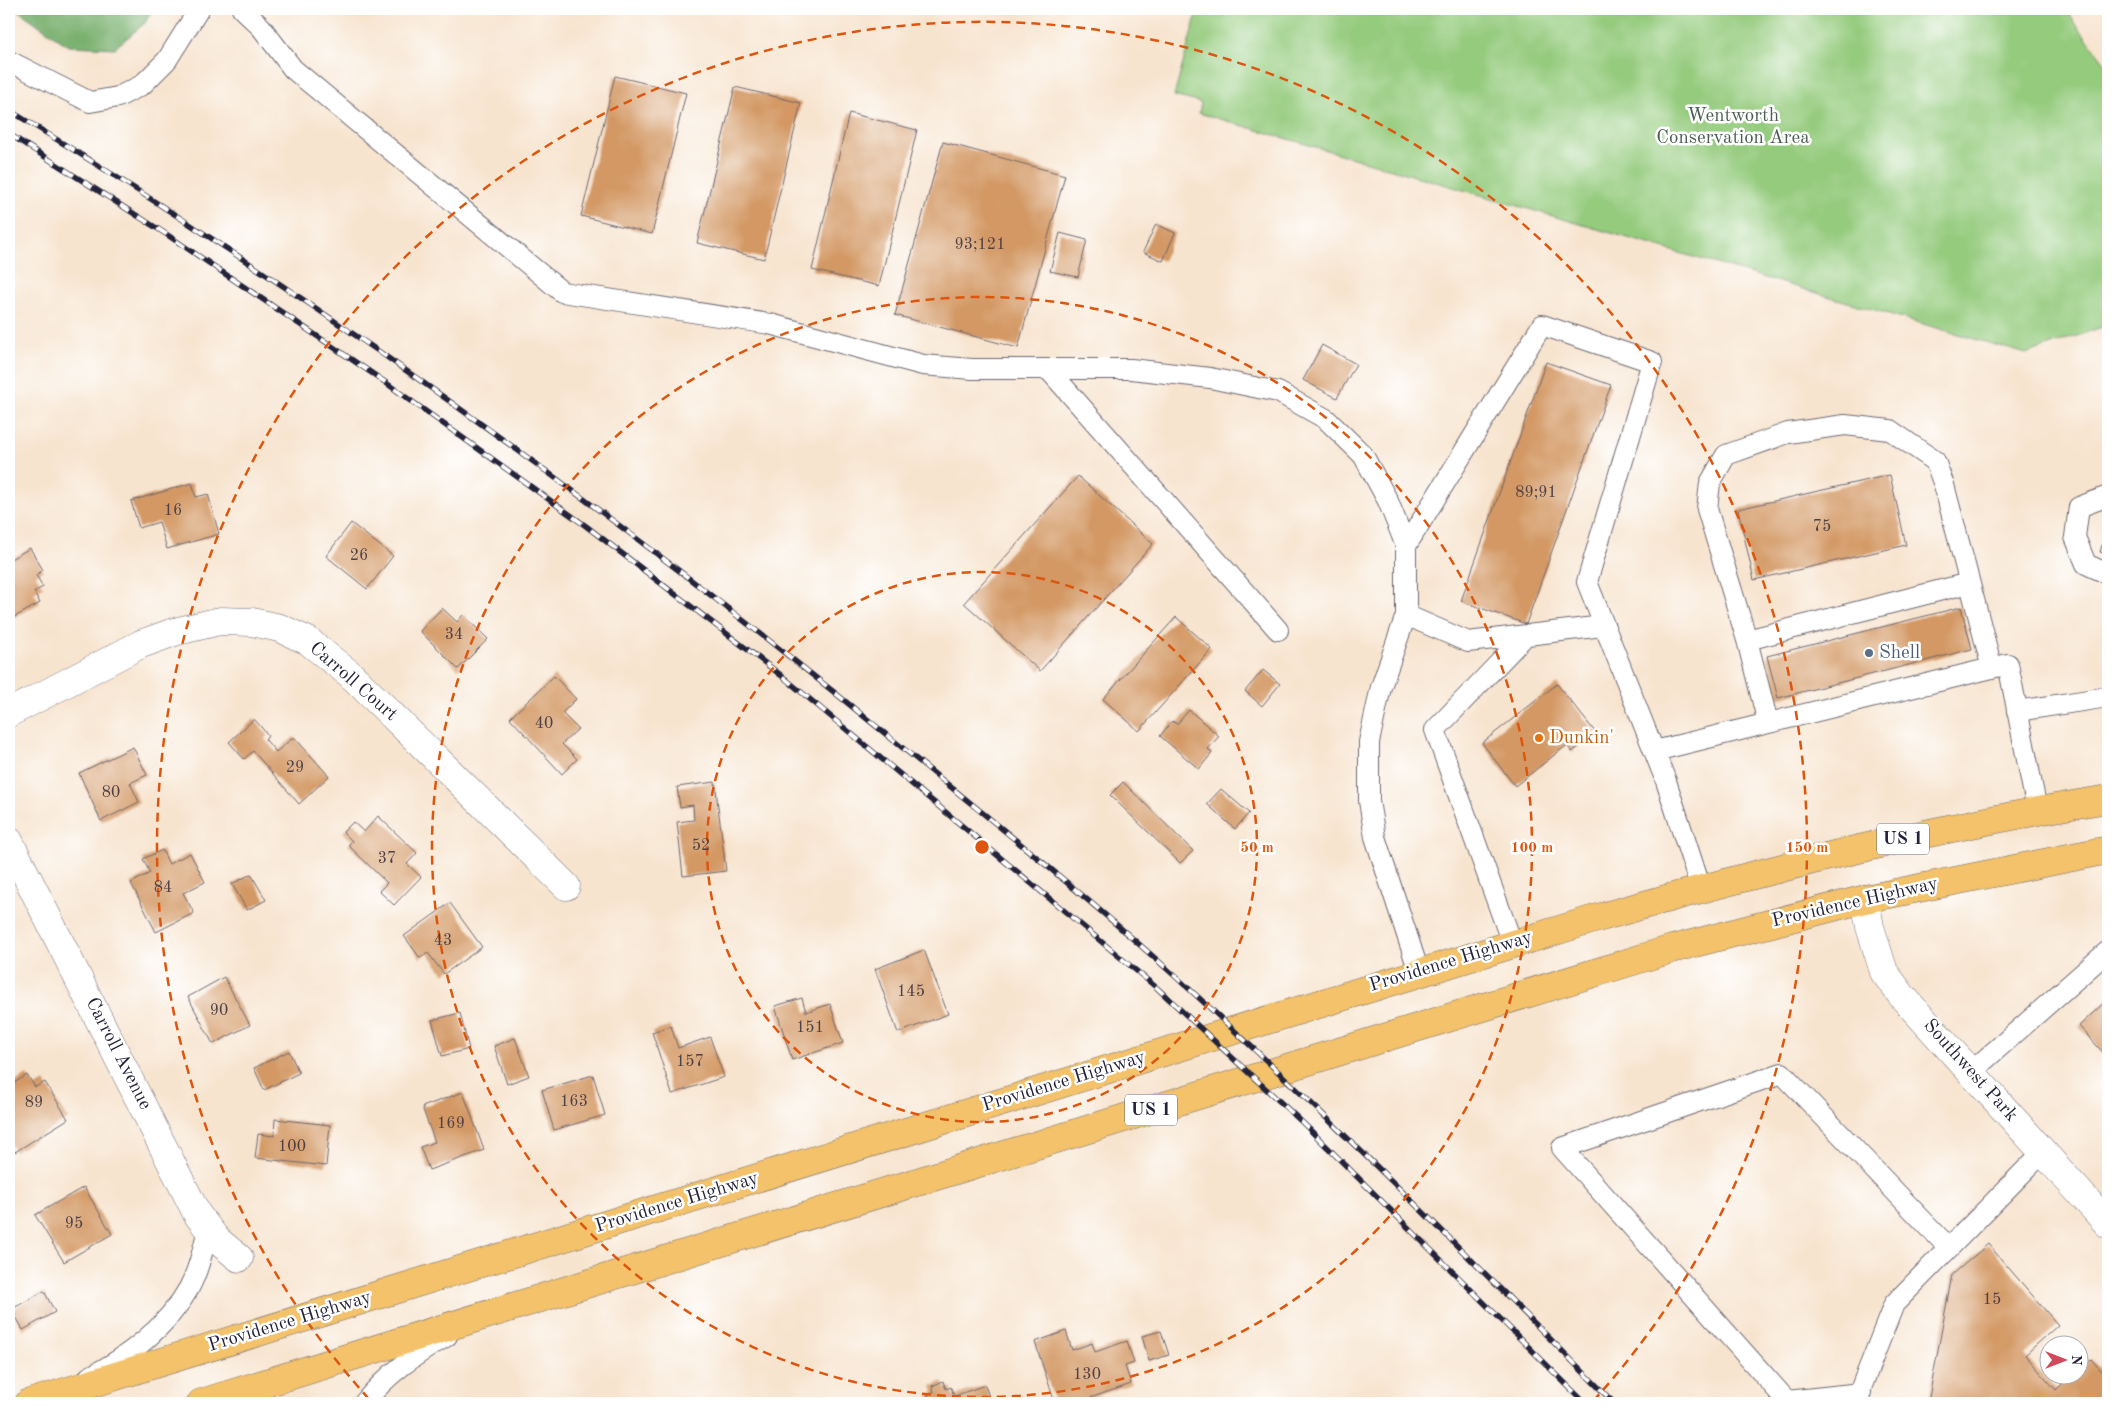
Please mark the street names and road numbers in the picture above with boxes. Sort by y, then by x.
street label: Carroll Court [305,639,401,725]
road number: US 1 [1877,824,1929,854]
street label: Providence Highway [1770,875,1940,931]
street label: Providence Highway [1367,928,1535,996]
street label: Carroll Avenue [82,995,154,1113]
street label: Southwest Park [1919,1016,2021,1126]
street label: Providence Highway [980,1048,1148,1116]
road number: US 1 [1125,1094,1177,1126]
street label: Providence Highway [593,1169,761,1237]
street label: Providence Highway [206,1288,374,1356]

